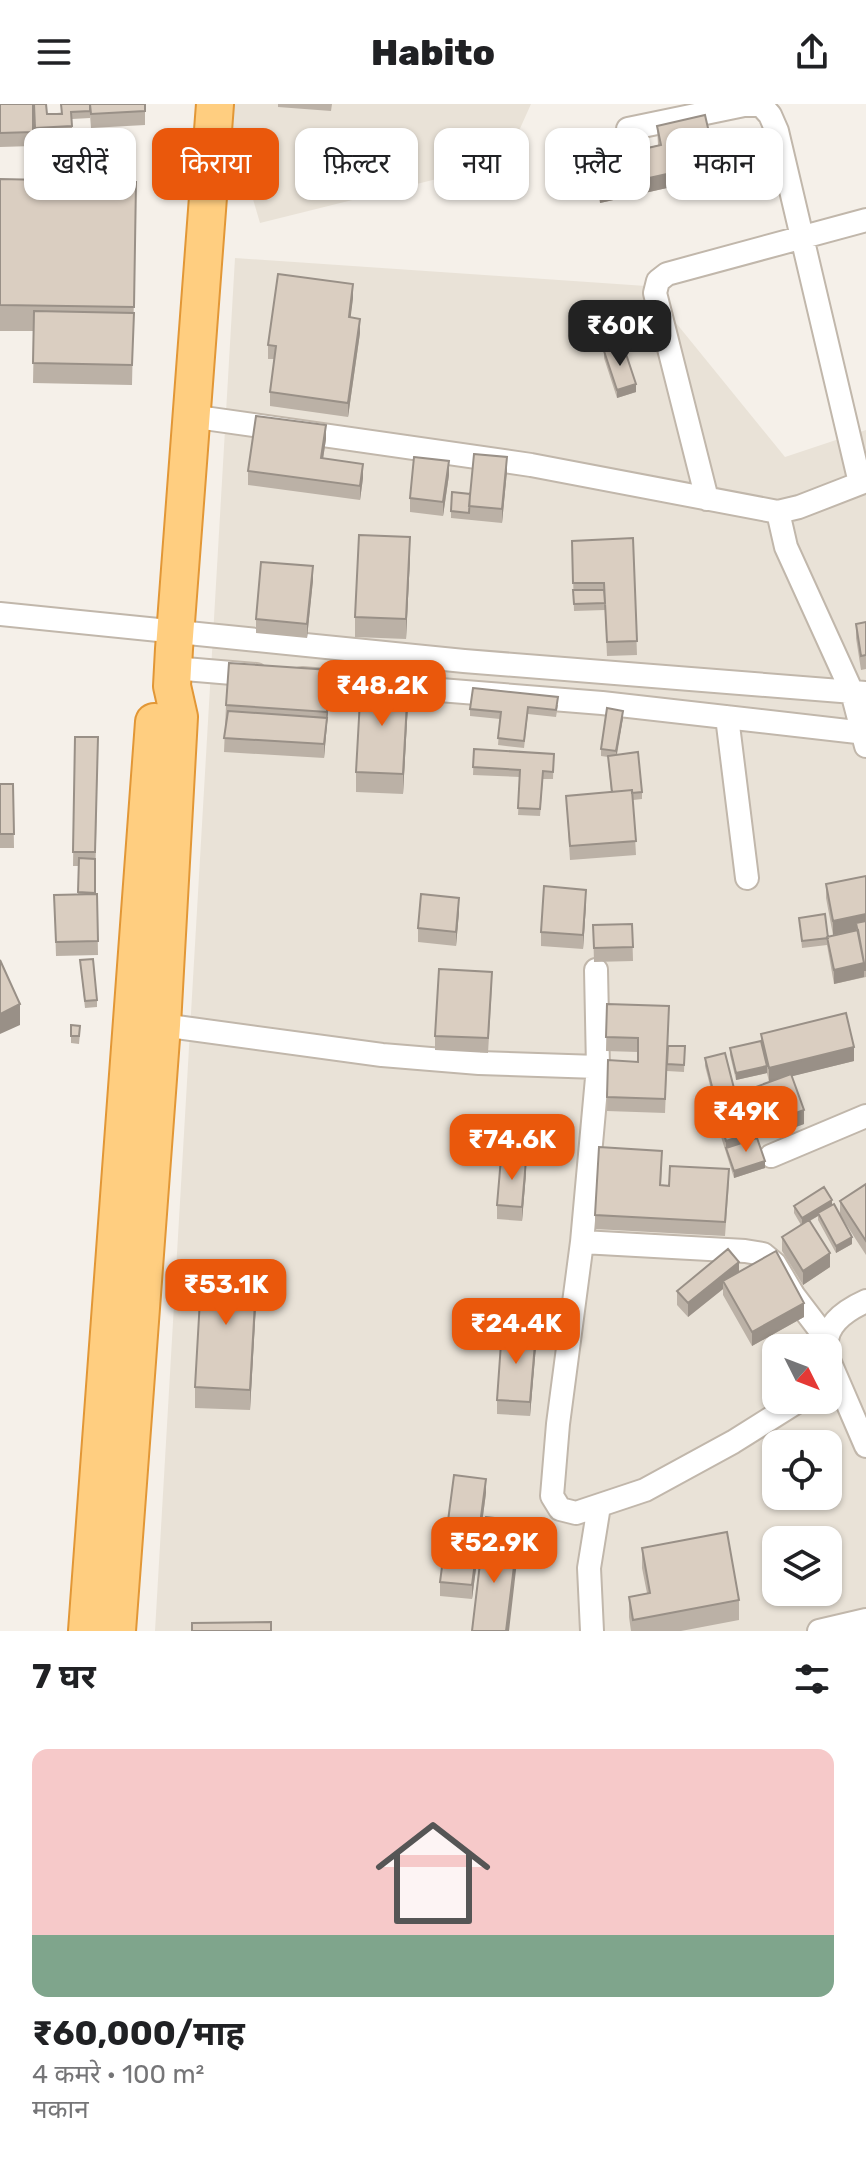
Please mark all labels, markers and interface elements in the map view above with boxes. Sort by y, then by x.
icon: menu [32,30,76,74]
icon: share [790,30,834,74]
text: Habito [371,31,495,74]
chip: खरीदें [24,128,136,200]
chip: किराया [152,128,279,200]
chip: फ़िल्टर [295,128,418,200]
chip: नया [434,128,529,200]
chip: फ़्लैट [545,128,650,200]
chip: मकान [666,128,783,200]
pin: ₹60K [573,300,667,368]
text: ₹60K [586,310,654,341]
pin: ₹48.2K [317,660,447,728]
text: ₹48.2K [336,670,428,701]
pin: ₹49K [699,1086,793,1154]
text: ₹49K [712,1096,780,1127]
pin: ₹74.6K [447,1114,577,1182]
text: ₹74.6K [468,1124,556,1155]
pin: ₹53.1K [161,1259,291,1327]
text: ₹53.1K [183,1269,269,1300]
pin: ₹24.4K [451,1298,581,1366]
text: ₹24.4K [470,1308,562,1339]
north arrow [762,1334,842,1414]
map controls [762,1334,842,1606]
button: locate [762,1430,842,1510]
pin: ₹52.9K [429,1517,559,1585]
button: layers [762,1526,842,1606]
text: ₹52.9K [449,1527,539,1558]
text: 7 घर [32,1656,96,1697]
icon: filters [790,1657,834,1701]
icon: home [361,1801,505,1945]
text: ₹60,000/माह [32,2013,245,2054]
text: 4 कमरे · 100 m² [32,2059,204,2090]
text: मकान [32,2094,89,2125]

